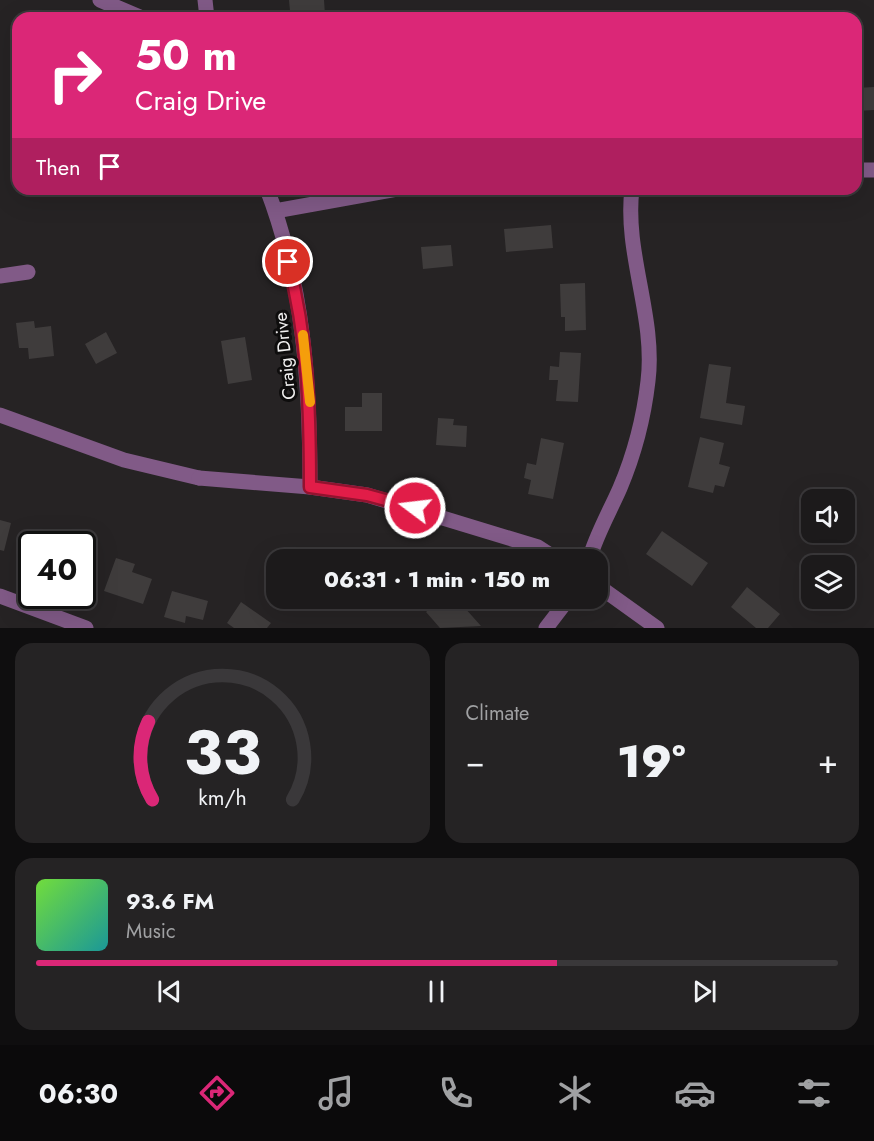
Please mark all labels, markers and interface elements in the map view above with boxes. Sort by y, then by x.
text: 50 m [135,25,237,86]
icon: right [36,36,114,114]
text: Craig Drive [135,81,266,120]
icon: arrive [93,150,126,183]
text: Then [36,151,81,183]
pin [262,236,313,287]
icon: arrive [271,245,304,278]
street label: Craig Drive [267,311,303,401]
position arrow [383,476,447,540]
map controls [801,489,855,609]
button: sound [801,489,855,543]
speed limit sign: 40 [18,531,96,609]
button: layers [801,555,855,609]
text: 06:31 · 1 min · 150 m [324,563,550,595]
text: Climate [466,699,529,728]
text: 33 [183,707,261,797]
text: 19° [617,729,686,794]
text: − [466,738,485,785]
text: + [818,738,838,785]
text: km/h [198,782,246,813]
text: 93.6 FM [126,885,214,917]
text: Music [126,917,176,946]
icon: previous [153,975,186,1008]
icon: pause [420,975,453,1008]
icon: next [688,975,721,1008]
icon: directions [196,1072,238,1114]
icon: music [315,1072,357,1114]
icon: phone [435,1072,477,1114]
icon: climate [554,1072,596,1114]
icon: car [674,1072,716,1114]
icon: filters [793,1072,835,1114]
text: 06:30 [39,1074,118,1113]

